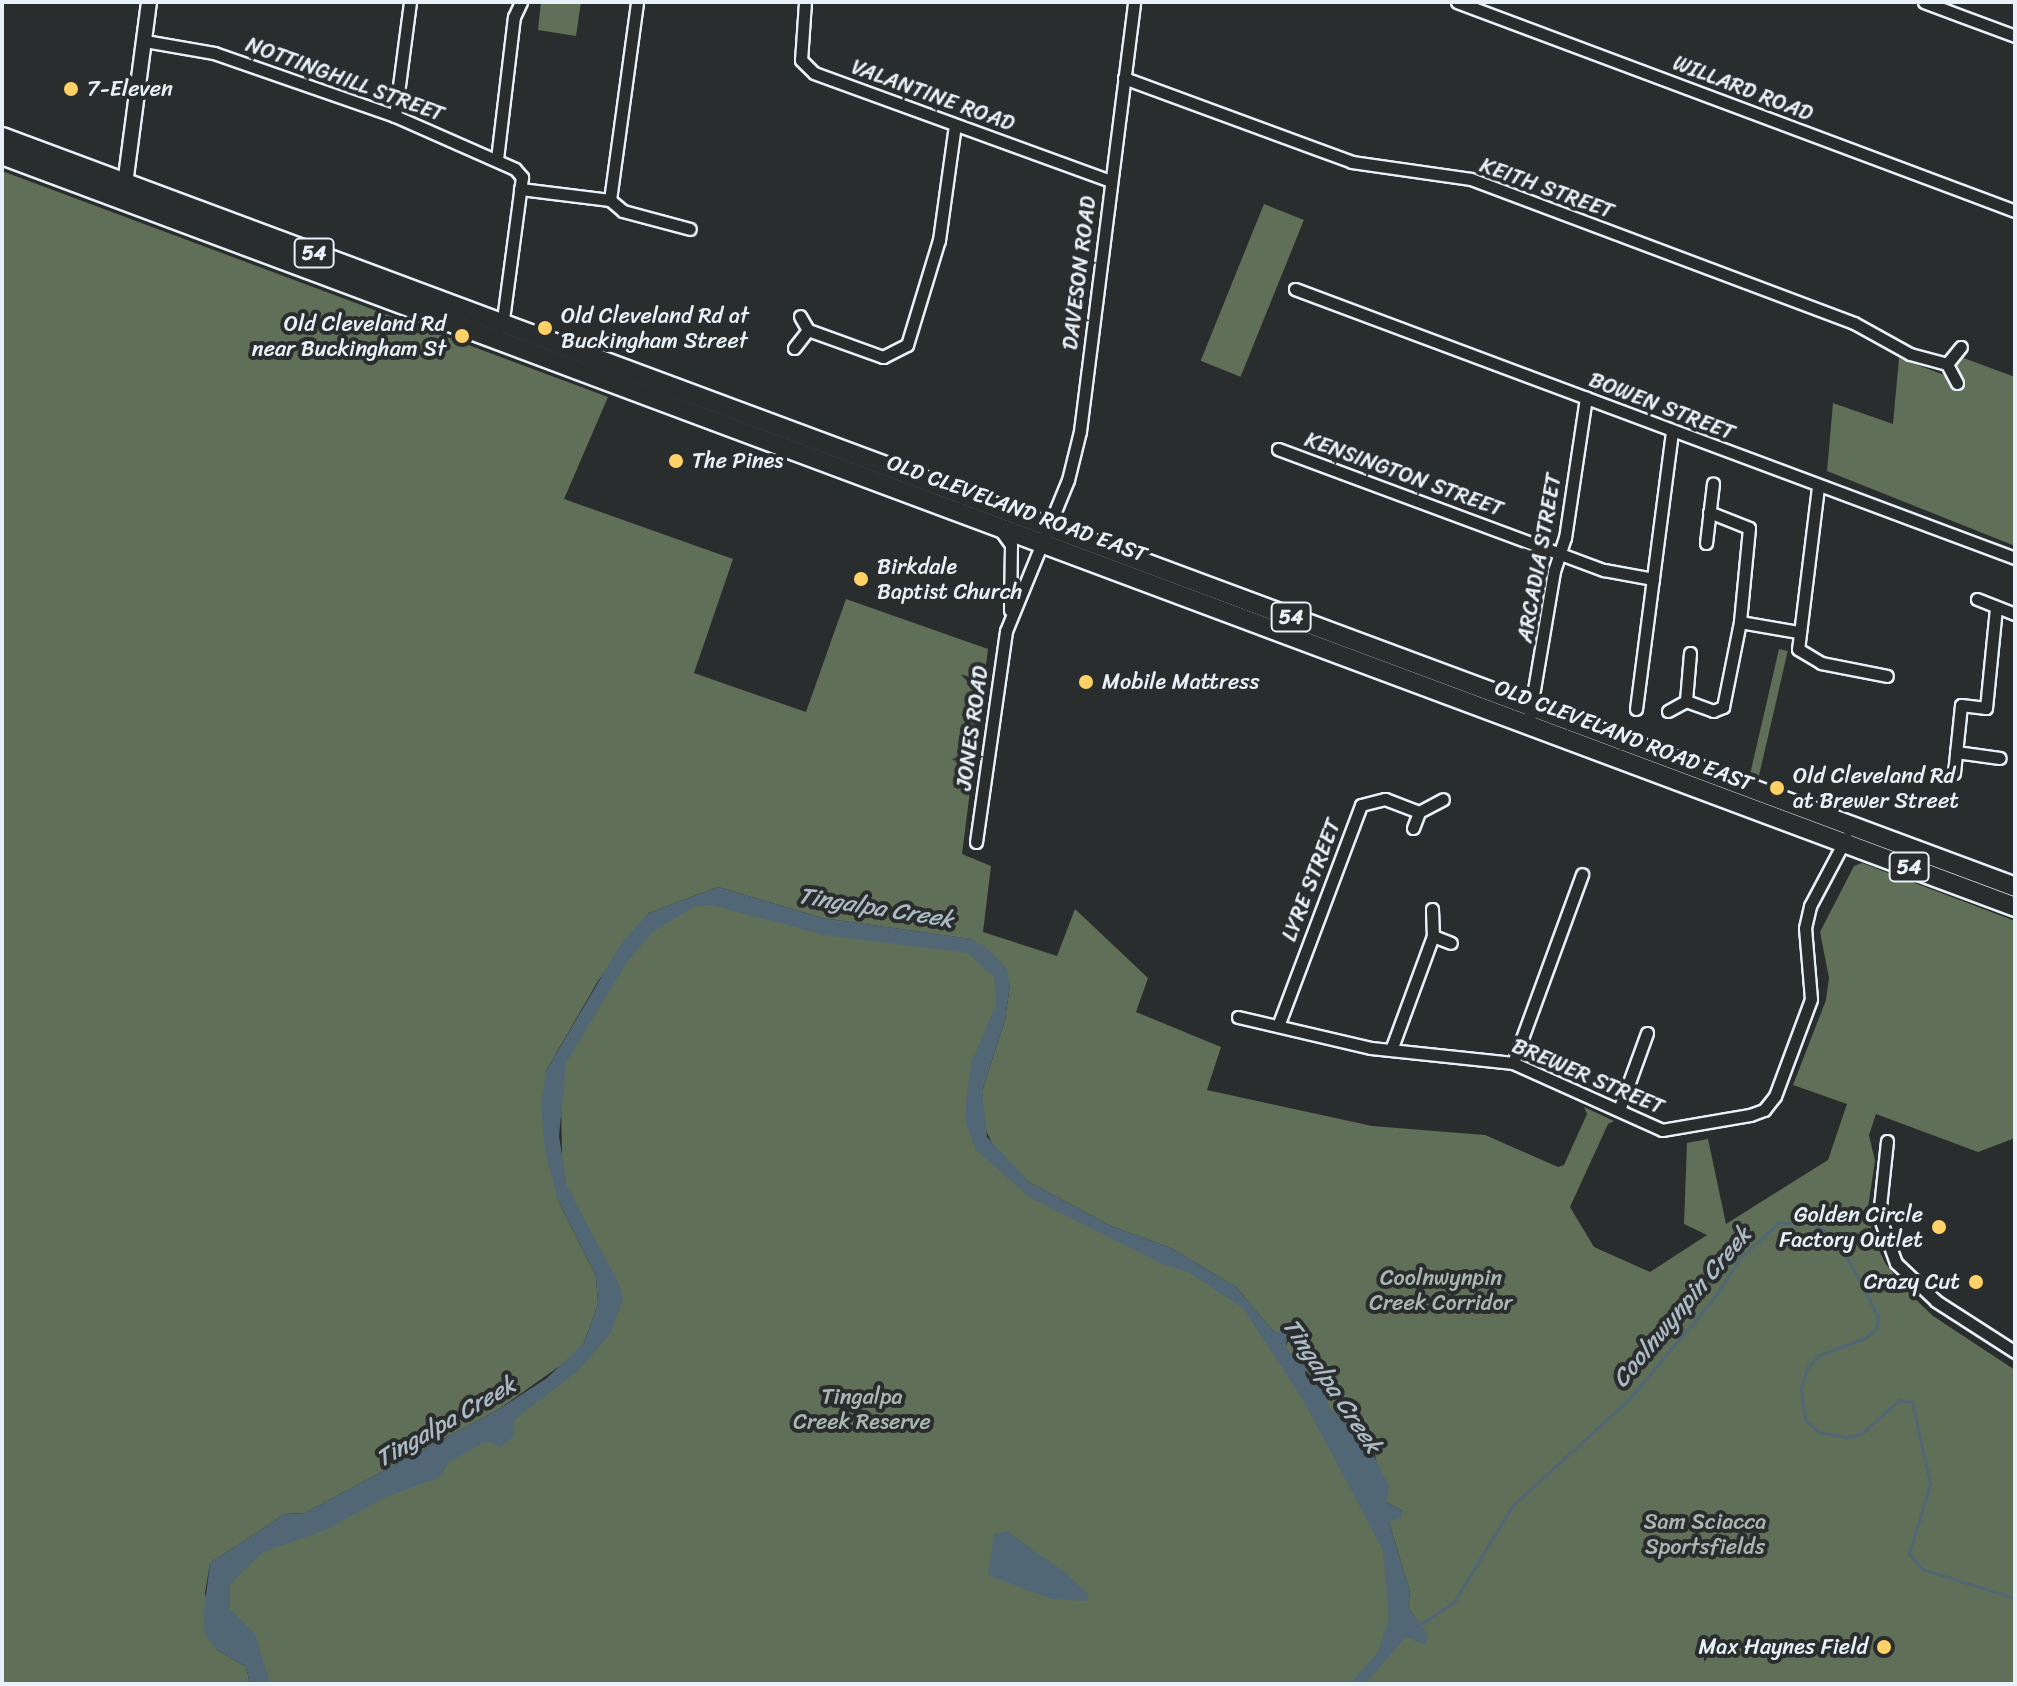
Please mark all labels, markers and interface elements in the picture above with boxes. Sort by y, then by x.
street label: NOTTINGHILL STREET [241,30,449,128]
street label: WILLARD ROAD [1669,49,1817,127]
street label: VALANTINE ROAD [848,53,1018,137]
place label: 7-Eleven [87,76,173,102]
marker: 7-Eleven [62,80,80,98]
street label: KEITH STREET [1476,152,1618,224]
street label: DAVESON ROAD [1056,195,1102,351]
road number: 54 [292,237,336,269]
place label: Old Cleveland Rd at Buckingham Street [561,302,749,354]
place label: Old Cleveland Rd near Buckingham St [251,310,446,362]
marker: Old Cleveland Rd at Buckingham Street [536,319,554,337]
marker: Old Cleveland Rd near Buckingham St [453,327,471,345]
street label: BOWEN STREET [1585,366,1739,446]
street label: KENSINGTON STREET [1301,426,1507,522]
place label: The Pines [692,448,785,474]
street label: OLD CLEVELAND ROAD EAST [883,448,1151,568]
marker: The Pines [667,452,685,470]
street label: ARCADIA STREET [1511,471,1567,645]
place label: Birkdale Baptist Church [877,553,1022,604]
marker: Birkdale Baptist Church [852,570,870,588]
road number: 54 [1269,601,1313,633]
street label: JONES ROAD [950,664,994,792]
place label: Mobile Mattress [1102,669,1259,695]
marker: Mobile Mattress [1077,673,1095,691]
street label: OLD CLEVELAND ROAD EAST [1490,673,1758,797]
place label: Old Cleveland Rd at Brewer Street [1793,762,1959,814]
marker: Old Cleveland Rd at Brewer Street [1768,779,1786,797]
street label: LYRE STREET [1276,815,1346,945]
road number: 54 [1887,851,1931,883]
water label: Tingalpa Creek [796,881,956,935]
street label: BREWER STREET [1508,1032,1668,1120]
place label: Golden Circle Factory Outlet [1780,1201,1923,1252]
marker: Golden Circle Factory Outlet [1930,1218,1948,1236]
water label: Coolnwynpin Creek [1606,1220,1758,1394]
park label: Coolnwynpin Creek Corridor [1369,1264,1513,1316]
place label: Crazy Cut [1864,1269,1960,1295]
marker: Crazy Cut [1967,1273,1985,1291]
water label: Tingalpa Creek [1276,1313,1388,1459]
water label: Tingalpa Creek [371,1370,521,1474]
park label: Tingalpa Creek Reserve [793,1383,931,1434]
park label: Sam Sciacca Sportsfields [1644,1508,1766,1560]
place label: Max Haynes Field [1699,1634,1868,1660]
marker: Max Haynes Field [1875,1638,1893,1656]

